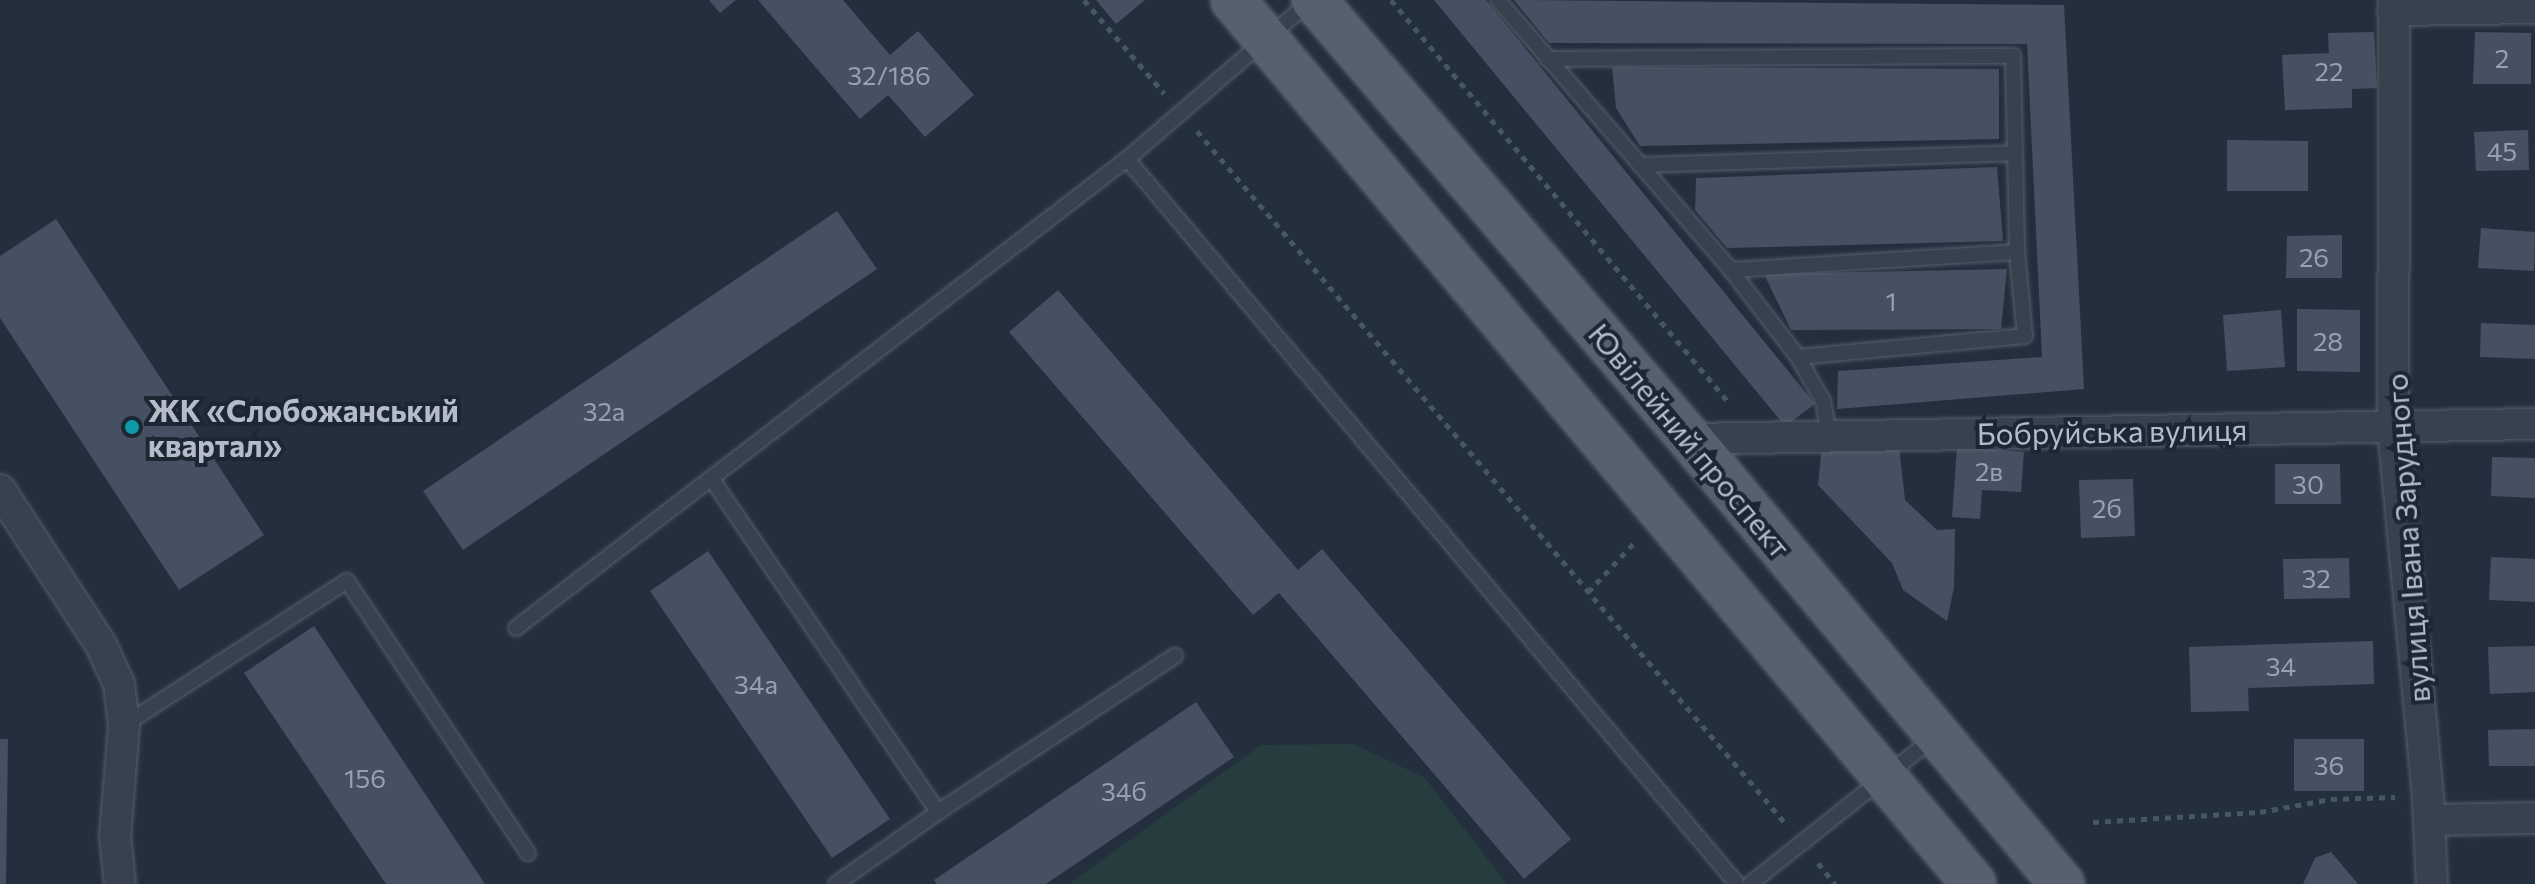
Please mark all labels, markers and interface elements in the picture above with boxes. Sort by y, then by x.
house number: 2 [2495,42,2509,74]
house number: 22 [2315,55,2343,87]
house number: 32/186 [847,59,931,91]
house number: 45 [2487,135,2517,167]
house number: 26 [2299,241,2329,273]
house number: 1 [1885,285,1897,317]
street label: Ювілейний проспект [1582,316,1798,564]
house number: 28 [2313,325,2343,357]
street label: вулиця Івана Зарудного [2378,372,2436,704]
place label: ЖК «Слобожанський квартал» [148,392,459,462]
house number: 32а [583,395,625,427]
street label: Бобруйська вулиця [1976,411,2248,451]
marker: ЖК «Слобожанський квартал» [123,418,141,436]
house number: 2в [1975,455,2003,487]
house number: 30 [2292,468,2324,500]
house number: 2б [2092,492,2122,524]
house number: 32 [2301,562,2331,594]
house number: 34 [2266,650,2296,682]
house number: 34а [734,668,778,700]
house number: 36 [2314,749,2344,781]
house number: 156 [344,762,386,794]
house number: 34б [1101,775,1147,807]

